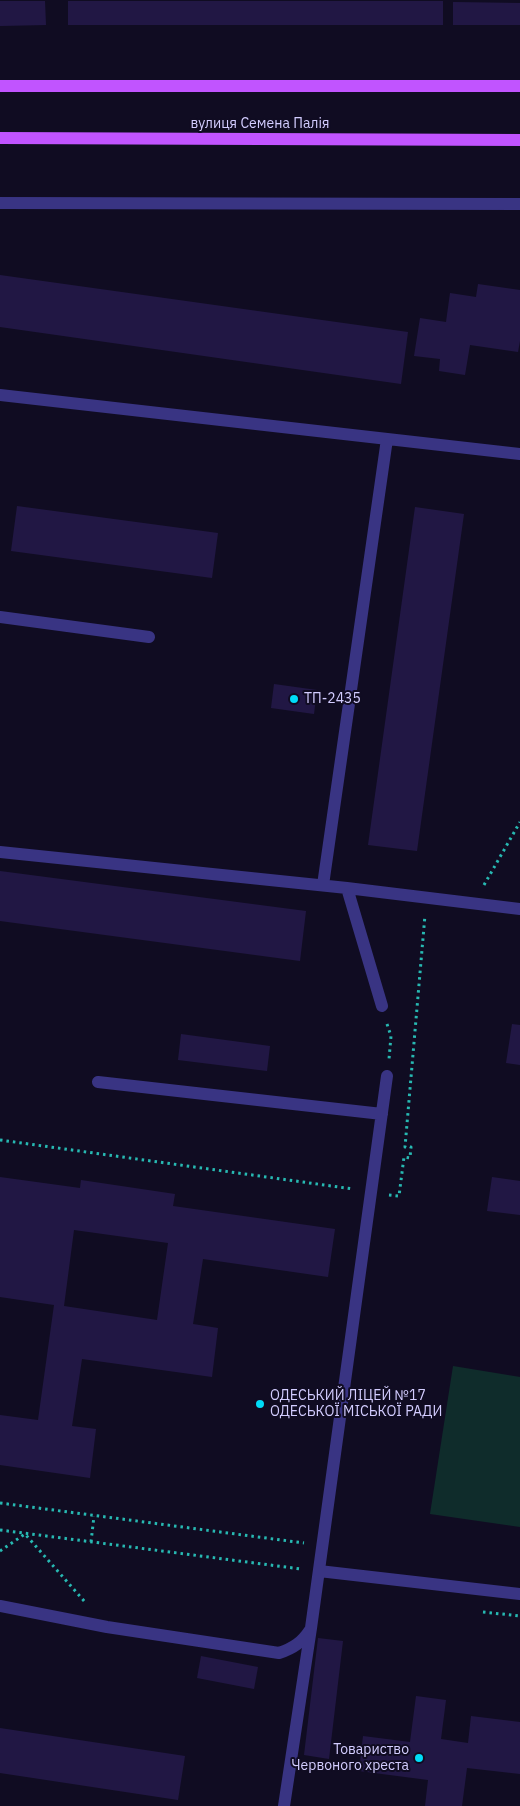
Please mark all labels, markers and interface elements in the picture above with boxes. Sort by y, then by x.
street label: вулиця Семена Палія [191,116,329,132]
place label: ТП-2435 [304,691,361,707]
marker: ТП-2435 [288,693,300,705]
place label: ОДЕСЬКИЙ ЛІЦЕЙ №17 ОДЕСЬКОЇ МІСЬКОЇ РАДИ [270,1388,442,1420]
marker: ОДЕСЬКИЙ ЛІЦЕЙ №17 ОДЕСЬКОЇ МІСЬКОЇ РАДИ [254,1398,266,1410]
place label: Товариство Червоного хреста [292,1742,409,1774]
marker: Товариство Червоного хреста [413,1752,425,1764]

